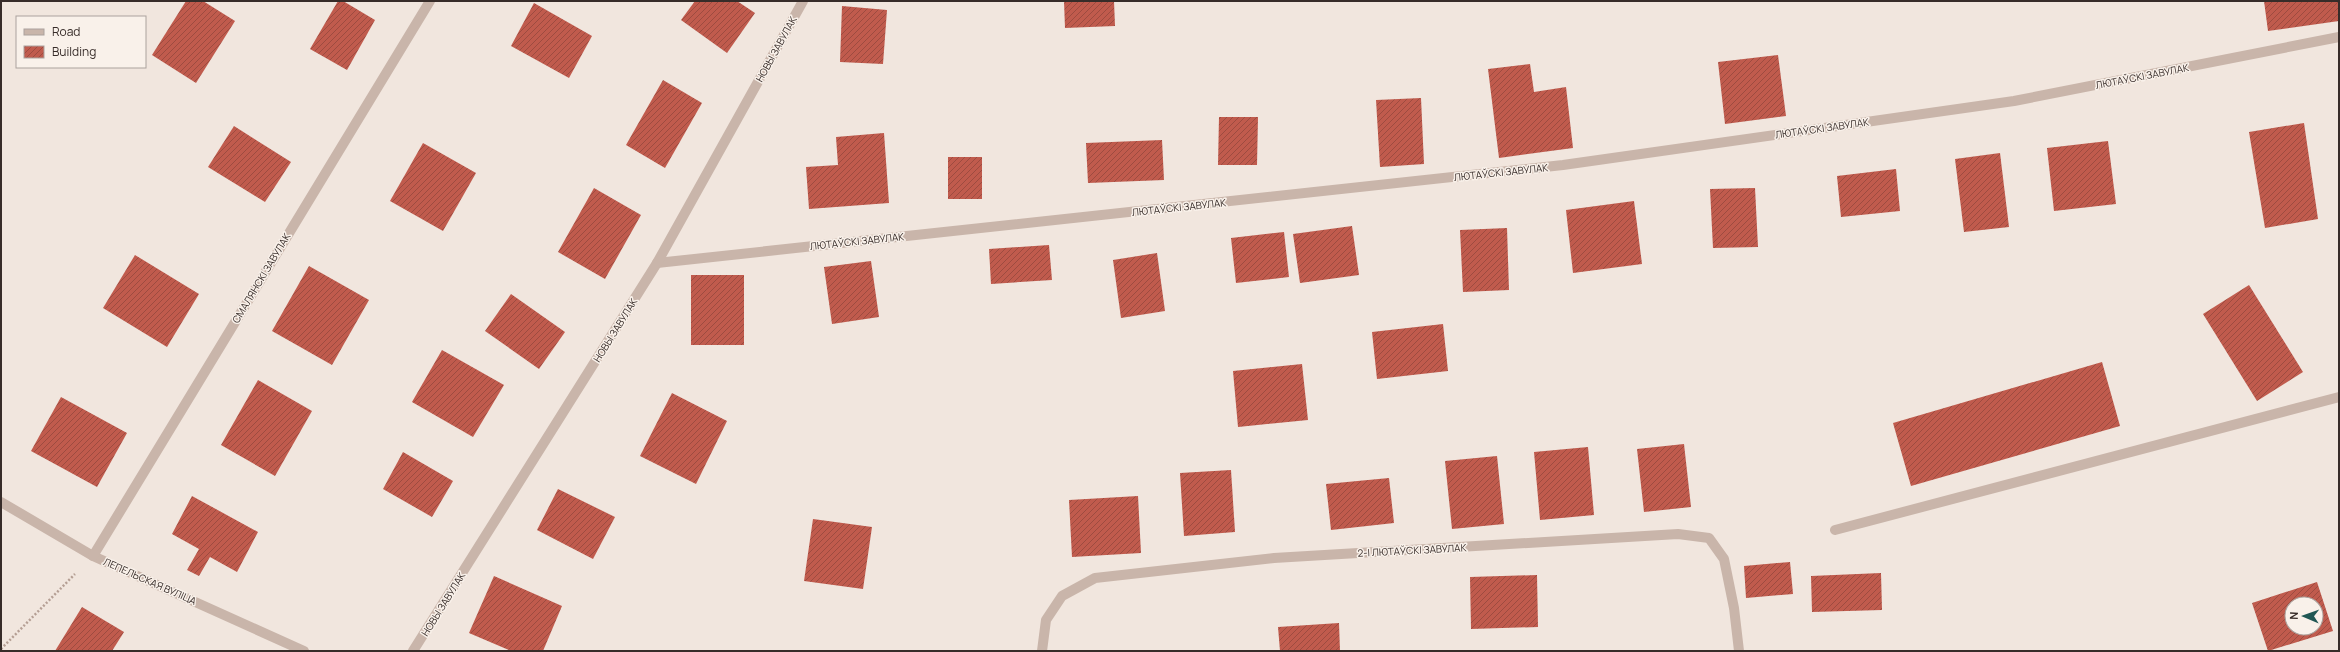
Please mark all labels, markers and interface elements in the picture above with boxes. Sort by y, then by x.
street label: НОВЫ ЗАВУЛАК [752,14,800,84]
legend [16,16,146,68]
text: Road [52,23,80,40]
text: Building [52,43,96,60]
street label: ЛЮТАЎСКІ ЗАВУЛАК [2094,60,2190,92]
street label: ЛЮТАЎСКІ ЗАВУЛАК [1774,114,1870,142]
street label: ЛЮТАЎСКІ ЗАВУЛАК [1453,160,1549,184]
street label: ЛЮТАЎСКІ ЗАВУЛАК [1131,195,1227,219]
street label: ЛЮТАЎСКІ ЗАВУЛАК [809,229,905,253]
street label: СМАЛЯНСКІ ЗАВУЛАК [229,230,293,326]
street label: НОВЫ ЗАВУЛАК [590,295,640,365]
street label: 2-І ЛЮТАЎСКІ ЗАВУЛАК [1357,540,1467,560]
street label: ЛЕПЕЛЬСКАЯ ВУЛІЦА [101,554,199,608]
street label: НОВЫ ЗАВУЛАК [418,569,468,639]
north arrow [2284,596,2324,636]
text: N [2286,611,2301,620]

